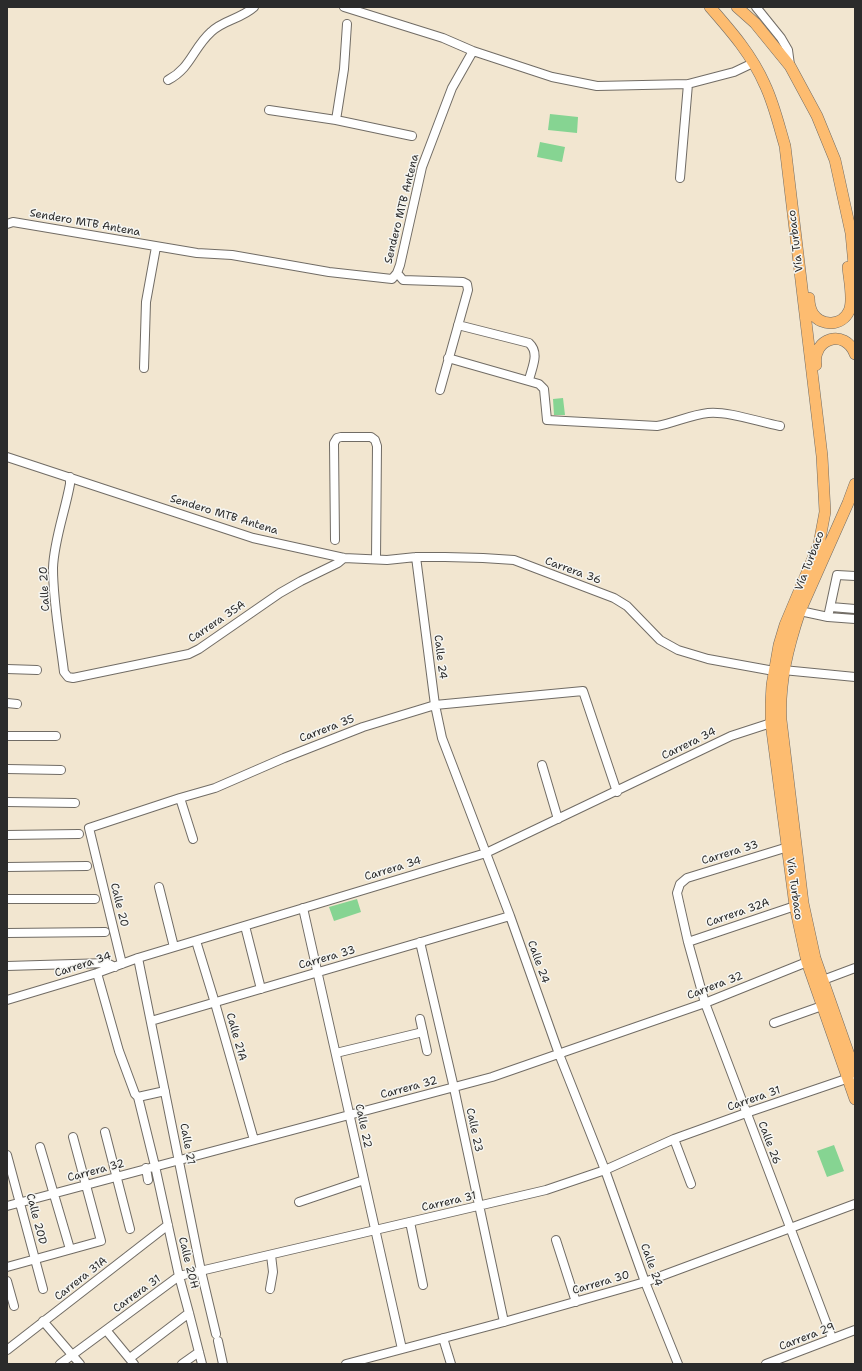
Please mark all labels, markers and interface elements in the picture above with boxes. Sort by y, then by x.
street label: Sendero MTB Antena [382,153,422,265]
street label: Sendero MTB Antena [29,207,141,239]
street label: Vía Turbaco [786,209,806,273]
street label: Sendero MTB Antena [168,492,280,538]
street label: Vía Turbaco [793,529,827,593]
street label: Carrera 36 [543,555,603,587]
street label: Calle 20 [37,566,53,612]
street label: Carrera 35A [186,598,248,646]
street label: Calle 24 [431,634,449,680]
street label: Carrera 35 [298,712,356,746]
street label: Carrera 34 [660,725,718,763]
street label: Carrera 33 [700,838,760,868]
street label: Carrera 34 [363,854,423,884]
street label: Vía Turbaco [783,857,805,921]
street label: Calle 20 [107,882,131,928]
street label: Carrera 32A [705,896,771,930]
street label: Calle 24 [524,939,552,985]
street label: Carrera 33 [297,944,357,972]
street label: Carrera 34 [53,950,113,980]
street label: Carrera 32 [685,969,745,1003]
street label: Calle 21A [223,1011,249,1063]
street label: Carrera 32 [379,1074,439,1102]
street label: Carrera 31 [726,1084,782,1114]
street label: Calle 22 [352,1103,374,1149]
street label: Calle 23 [463,1107,485,1153]
street label: Calle 26 [755,1120,783,1166]
street label: Calle 21 [177,1122,197,1166]
street label: Carrera 32 [66,1157,126,1185]
street label: Carrera 31 [420,1189,478,1215]
street label: Calle 20D [23,1192,49,1246]
street label: Calle 20H [175,1236,201,1290]
street label: Calle 24 [637,1242,665,1288]
street label: Carrera 31A [52,1254,110,1304]
street label: Carrera 30 [571,1269,631,1297]
street label: Carrera 31 [111,1272,163,1316]
street label: Carrera 29 [777,1320,837,1354]

